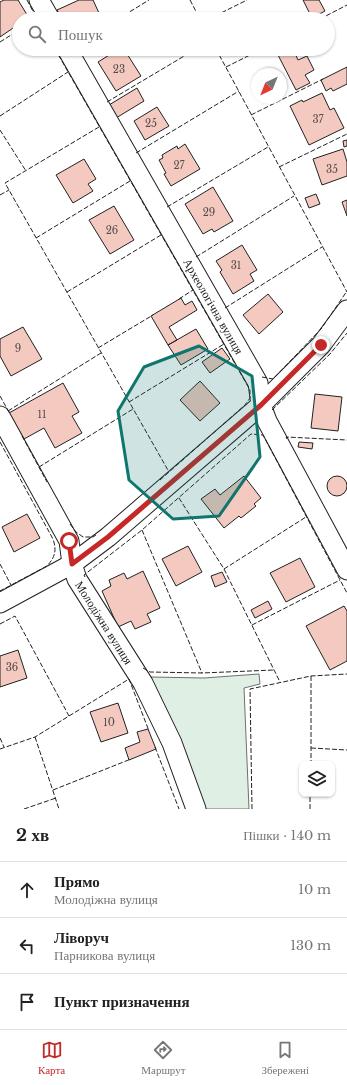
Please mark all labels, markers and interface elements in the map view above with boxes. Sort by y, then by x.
search box [12,12,335,56]
icon: search [26,23,48,45]
text: Пошук [58,25,103,44]
house number: 23 [113,63,125,76]
north arrow [251,68,287,104]
house number: 37 [312,113,325,126]
house number: 25 [145,117,157,130]
house number: 27 [173,159,186,172]
house number: 35 [326,163,338,176]
house number: 29 [203,206,215,219]
house number: 26 [106,224,118,237]
street label: Археологічна вулиця [181,255,248,357]
house number: 31 [231,259,241,272]
route end [312,336,330,354]
house number: 9 [15,342,21,355]
house number: 11 [38,408,46,421]
route start [60,532,78,550]
street label: Молодіжна вулиця [72,578,137,667]
house number: 36 [6,661,18,674]
house number: 10 [103,716,115,729]
map controls [299,761,335,797]
button: layers [299,761,335,797]
text: 2 хв [16,825,49,846]
text: Пішки · 140 m [243,827,331,844]
text: Прямо [54,872,100,891]
icon: ahead [16,879,38,901]
text: 10 m [298,881,331,898]
text: Молодіжна вулиця [54,891,158,908]
text: Ліворуч [54,928,109,947]
icon: left [16,935,38,957]
text: 130 m [290,937,331,954]
text: Парникова вулиця [54,947,155,964]
icon: arrive [16,991,38,1013]
text: Пункт призначення [54,992,190,1011]
tab: Карта [38,1039,65,1077]
tab: Маршрут [141,1039,186,1077]
tab: Збережені [261,1039,309,1077]

